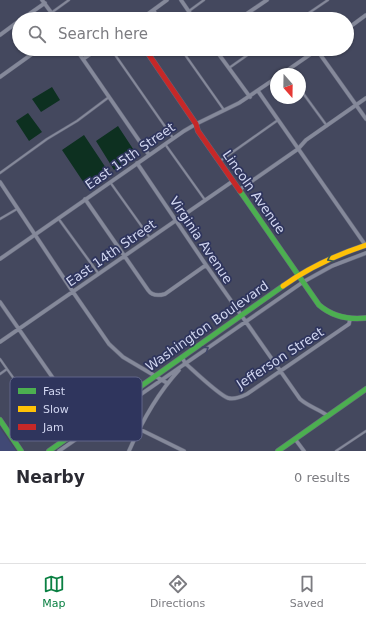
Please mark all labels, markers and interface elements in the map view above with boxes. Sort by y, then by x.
search box [12,12,354,56]
icon: search [26,23,48,45]
text: Search here [58,25,148,43]
north arrow [270,68,306,104]
street label: East 15th Street [82,120,178,192]
street label: Lincoln Avenue [220,147,288,237]
street label: Virginia Avenue [166,194,236,286]
street label: East 14th Street [63,217,159,289]
one-way arrow [326,254,334,262]
street label: Washington Boulevard [143,278,271,374]
street label: Jefferson Street [233,324,326,392]
one-way arrow [202,347,209,354]
legend [10,377,142,441]
text: Fast [43,385,66,398]
text: Slow [43,403,69,416]
text: Jam [42,421,64,434]
text: Nearby [16,467,85,487]
text: 0 results [294,470,350,485]
tab: Map [42,573,65,610]
tab: Directions [150,573,205,610]
tab: Saved [290,573,324,610]

